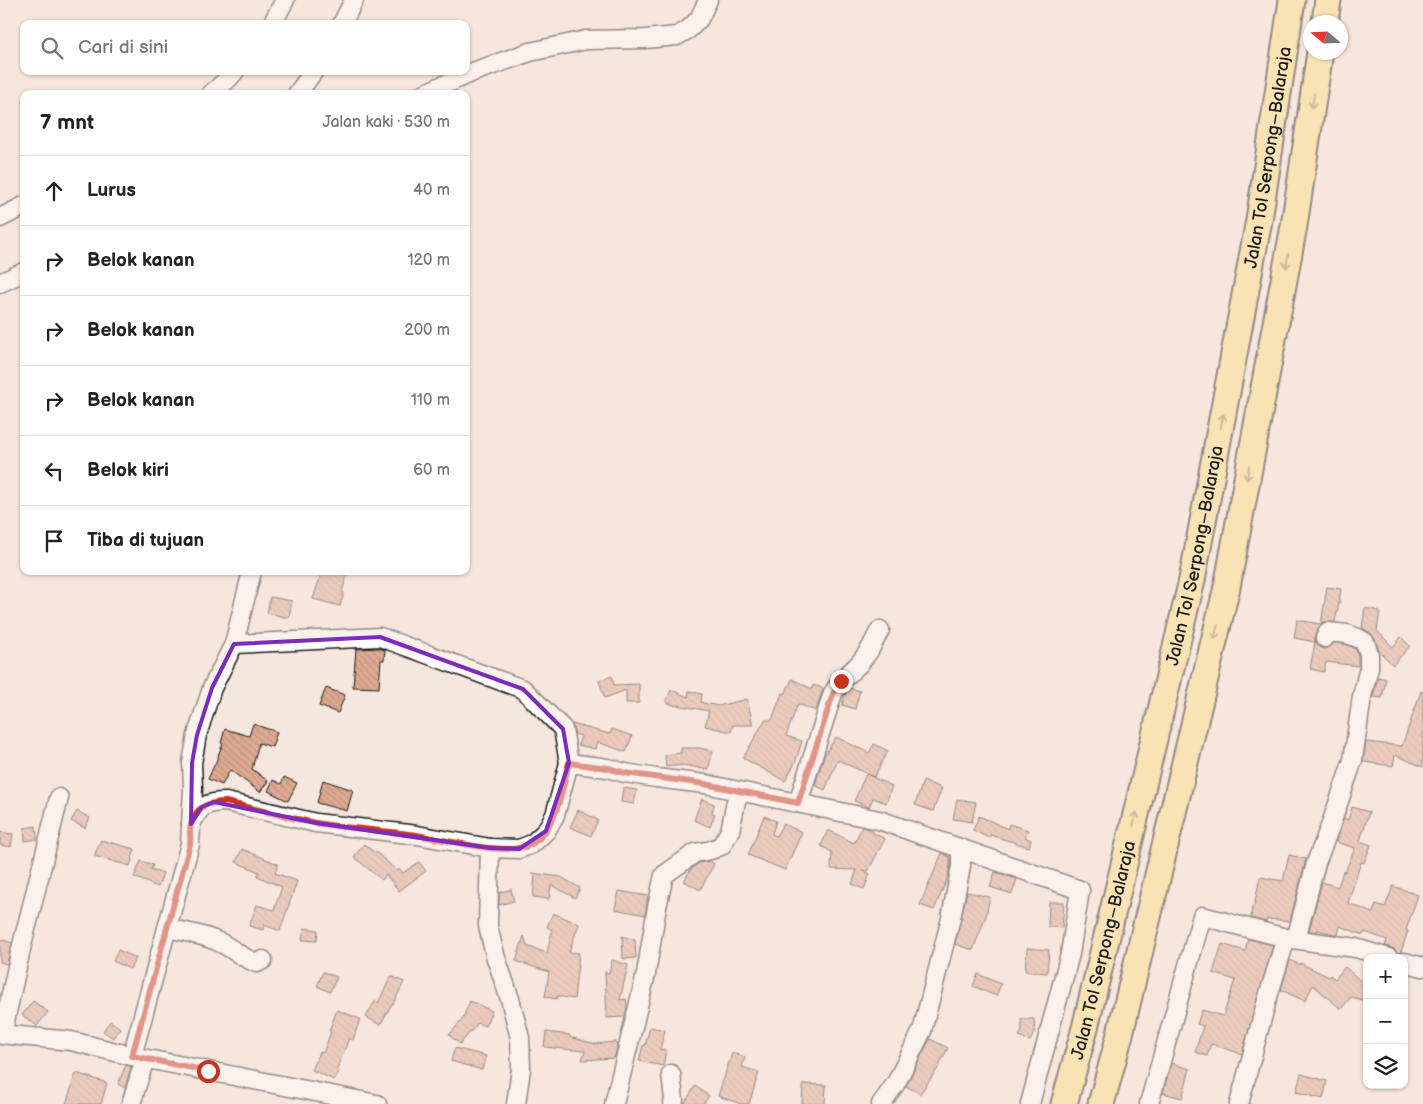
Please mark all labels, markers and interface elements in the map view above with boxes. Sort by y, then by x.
north arrow [1303,15,1348,60]
search box [20,20,470,75]
icon: search [38,34,66,62]
text: Cari di sini [78,36,168,59]
street label: Jalan Tol Serpong–Balaraja [1240,45,1295,270]
one-way arrow [1307,92,1317,108]
text: 7 mnt [40,110,94,135]
text: Jalan kaki · 530 m [322,113,450,132]
icon: ahead [40,177,68,205]
text: Lurus [87,179,136,202]
text: 40 m [413,181,450,200]
icon: right [40,247,68,275]
text: Belok kanan [87,249,195,272]
text: 120 m [407,251,450,270]
one-way arrow [1282,253,1291,269]
icon: right [40,317,68,345]
text: Belok kanan [87,319,195,342]
text: 200 m [404,321,450,340]
icon: right [40,387,68,415]
text: Belok kanan [87,389,195,412]
text: 110 m [411,391,450,410]
one-way arrow [1217,413,1227,429]
street label: Jalan Tol Serpong–Balaraja [1161,444,1227,668]
icon: left [40,457,68,485]
text: Belok kiri [87,459,169,482]
text: 60 m [413,461,450,480]
one-way arrow [1243,464,1253,480]
icon: arrive [40,527,68,555]
text: Tiba di tujuan [87,529,204,552]
one-way arrow [1211,623,1220,639]
route end [830,670,853,693]
one-way arrow [1131,812,1140,828]
street label: Jalan Tol Serpong–Balaraja [1066,839,1140,1062]
map controls [1363,954,1408,1089]
button: + [1363,954,1408,999]
button: − [1363,999,1408,1044]
button: layers [1363,1044,1408,1089]
route start [197,1060,220,1083]

